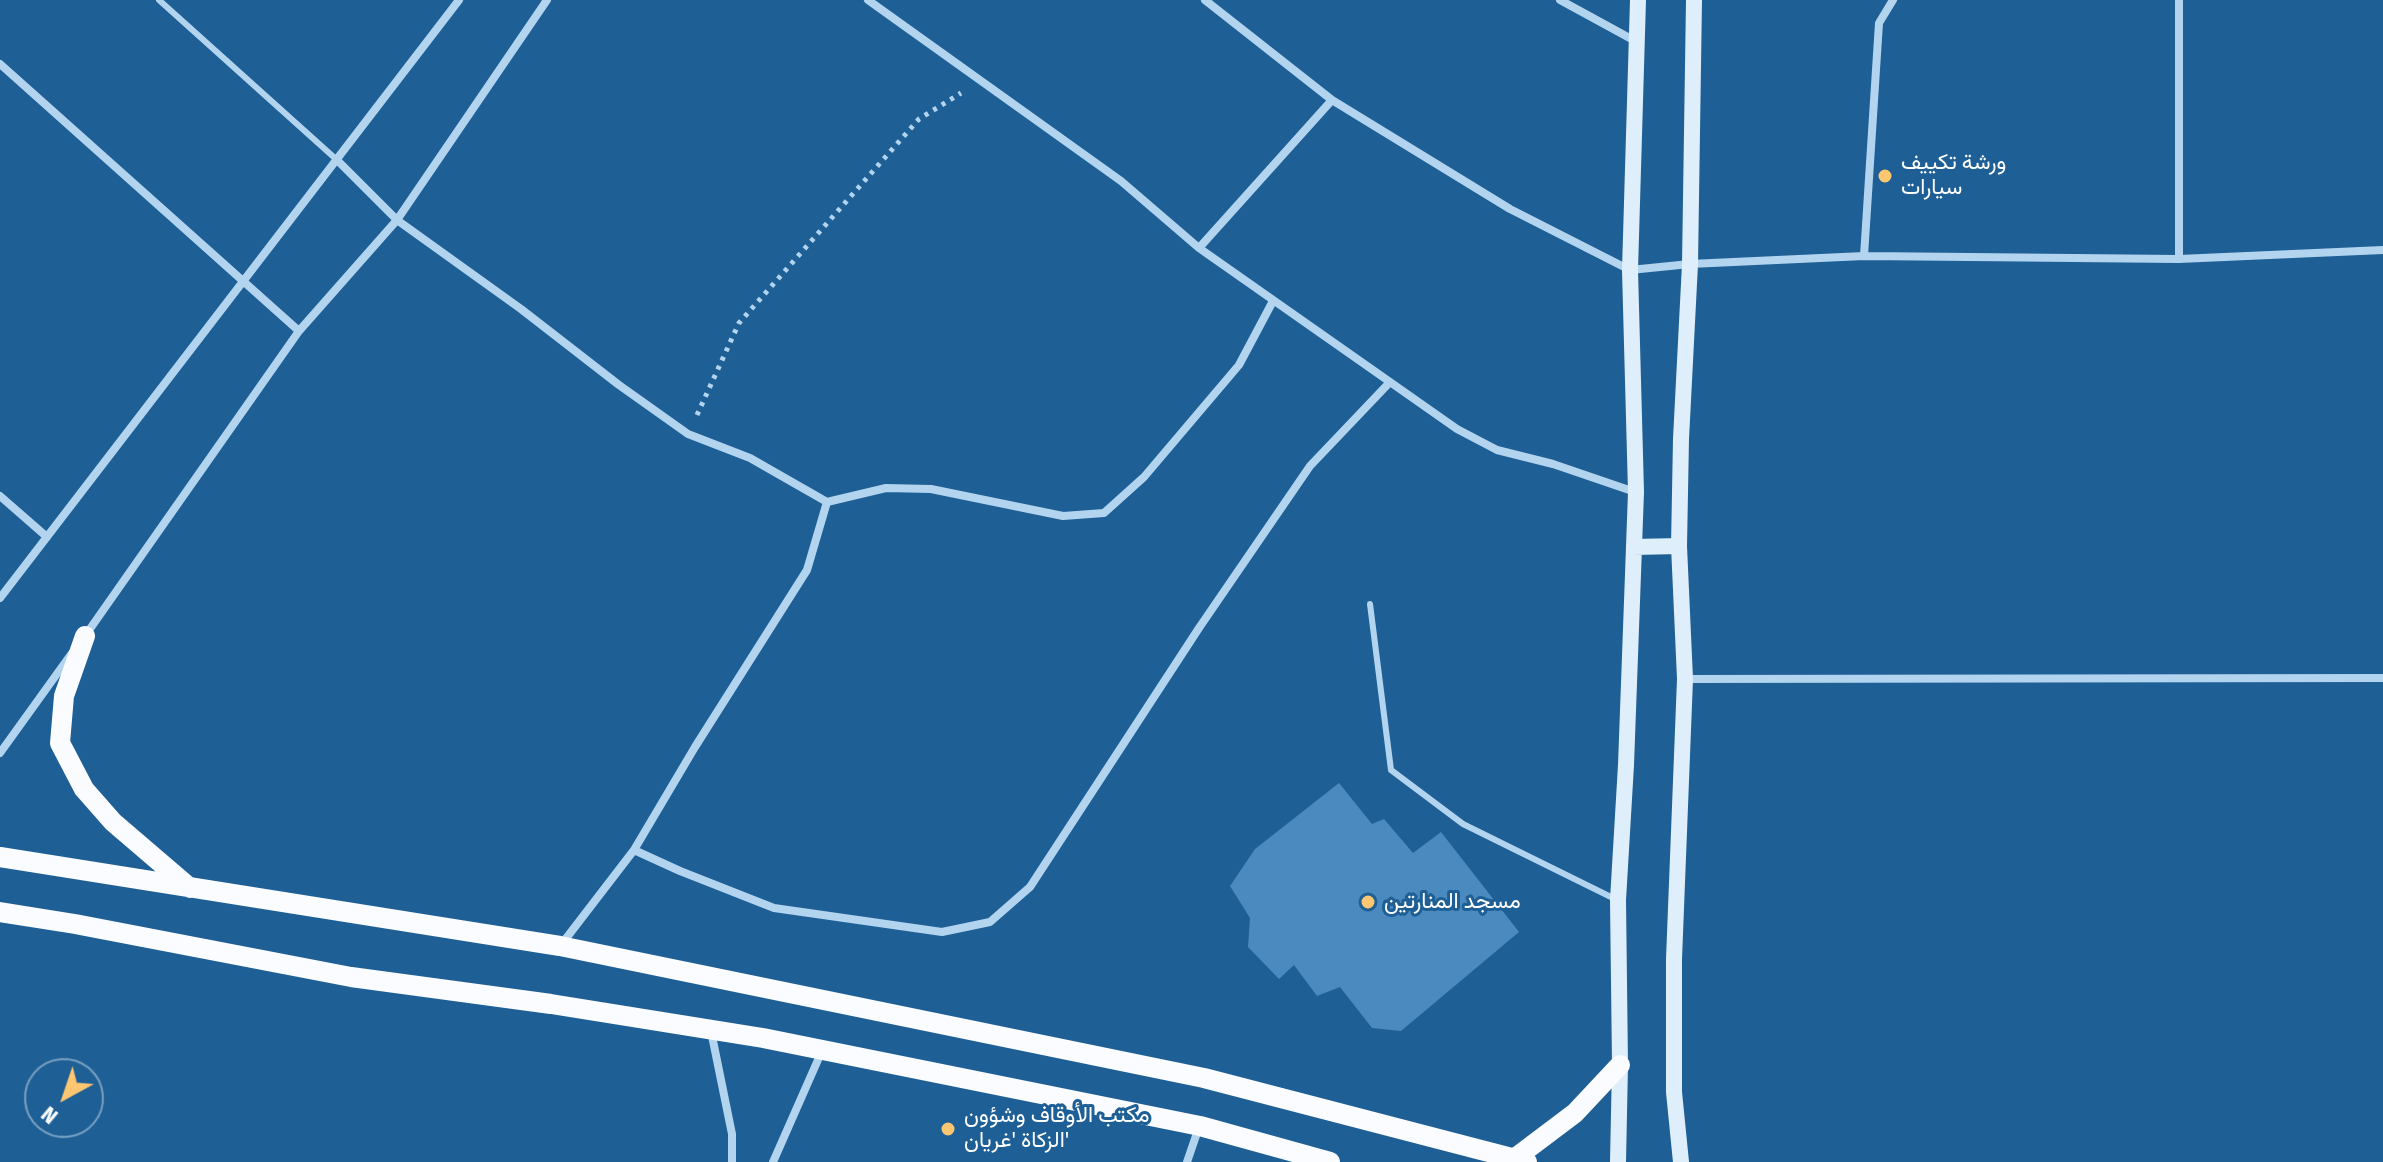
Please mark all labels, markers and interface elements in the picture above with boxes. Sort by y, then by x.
place label: ورشة تكييف سيارات [1901,150,2006,202]
marker: ورشة تكييف سيارات [1876,167,1894,185]
place label: مسجد المنارتين [1384,889,1521,915]
marker: مسجد المنارتين [1359,893,1377,911]
north arrow [24,1058,104,1138]
text: N [36,1101,63,1130]
place label: مكتب الأوقاف وشؤون الزكاة 'غريان' [964,1103,1149,1154]
marker: مكتب الأوقاف وشؤون الزكاة 'غريان' [939,1120,957,1138]

